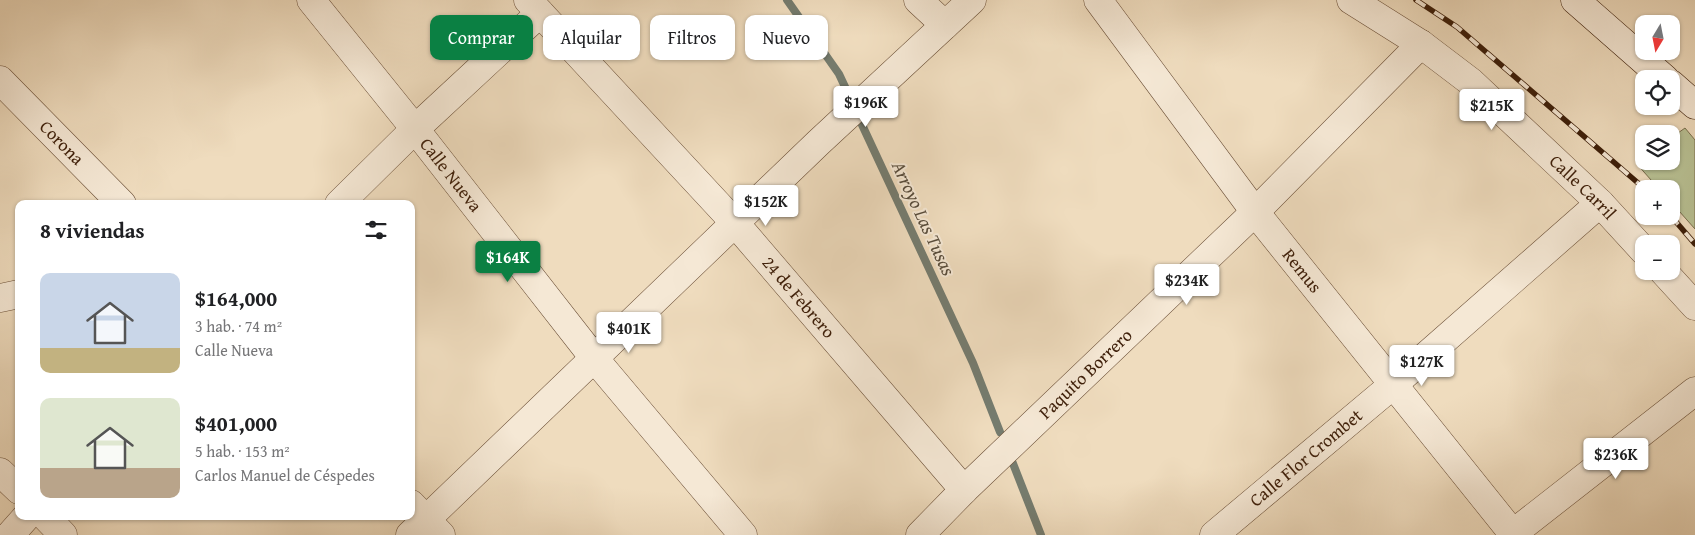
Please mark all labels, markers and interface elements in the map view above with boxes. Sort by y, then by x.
chip: Comprar [430,15,533,60]
chip: Alquilar [543,15,640,60]
chip: Filtros [650,15,735,60]
chip: Nuevo [745,15,828,60]
north arrow [1635,15,1680,60]
map controls [1635,15,1680,280]
button: locate [1635,70,1680,115]
pin: $196K [831,86,901,128]
pin: $215K [1457,88,1527,131]
text: $196K [844,90,888,114]
text: $215K [1470,93,1514,117]
street label: Corona [34,114,91,171]
button: layers [1635,125,1680,170]
street label: Calle Nueva [414,132,489,218]
street label: Calle Carril [1543,148,1623,226]
water label: Arroyo Las Tusas [885,155,963,280]
button: + [1635,180,1680,225]
pin: $152K [731,184,801,227]
text: $152K [744,189,788,213]
text: 8 viviendas [40,215,145,246]
icon: filters [362,216,390,244]
button: − [1635,235,1680,280]
pin: $164K [473,240,543,283]
street label: Remus [1276,242,1329,298]
text: $164K [486,245,530,269]
street label: 24 de Febrero [756,250,842,344]
pin: $234K [1152,264,1222,306]
text: $234K [1165,268,1209,292]
text: $164,000 [195,283,277,314]
icon: home [80,293,140,353]
pin: $401K [594,312,664,354]
text: 3 hab. · 74 m² [195,314,282,338]
text: $401K [607,316,651,340]
street label: Paquito Borrero [1032,322,1138,425]
text: Calle Nueva [195,338,273,362]
pin: $127K [1387,344,1457,387]
text: $127K [1400,349,1444,373]
street label: Calle Flor Crombet [1243,402,1369,513]
text: $401,000 [195,408,277,439]
icon: home [80,418,140,478]
pin: $236K [1581,438,1651,480]
text: 5 hab. · 153 m² [195,439,290,463]
text: $236K [1594,442,1638,466]
text: Carlos Manuel de Céspedes [195,463,375,487]

